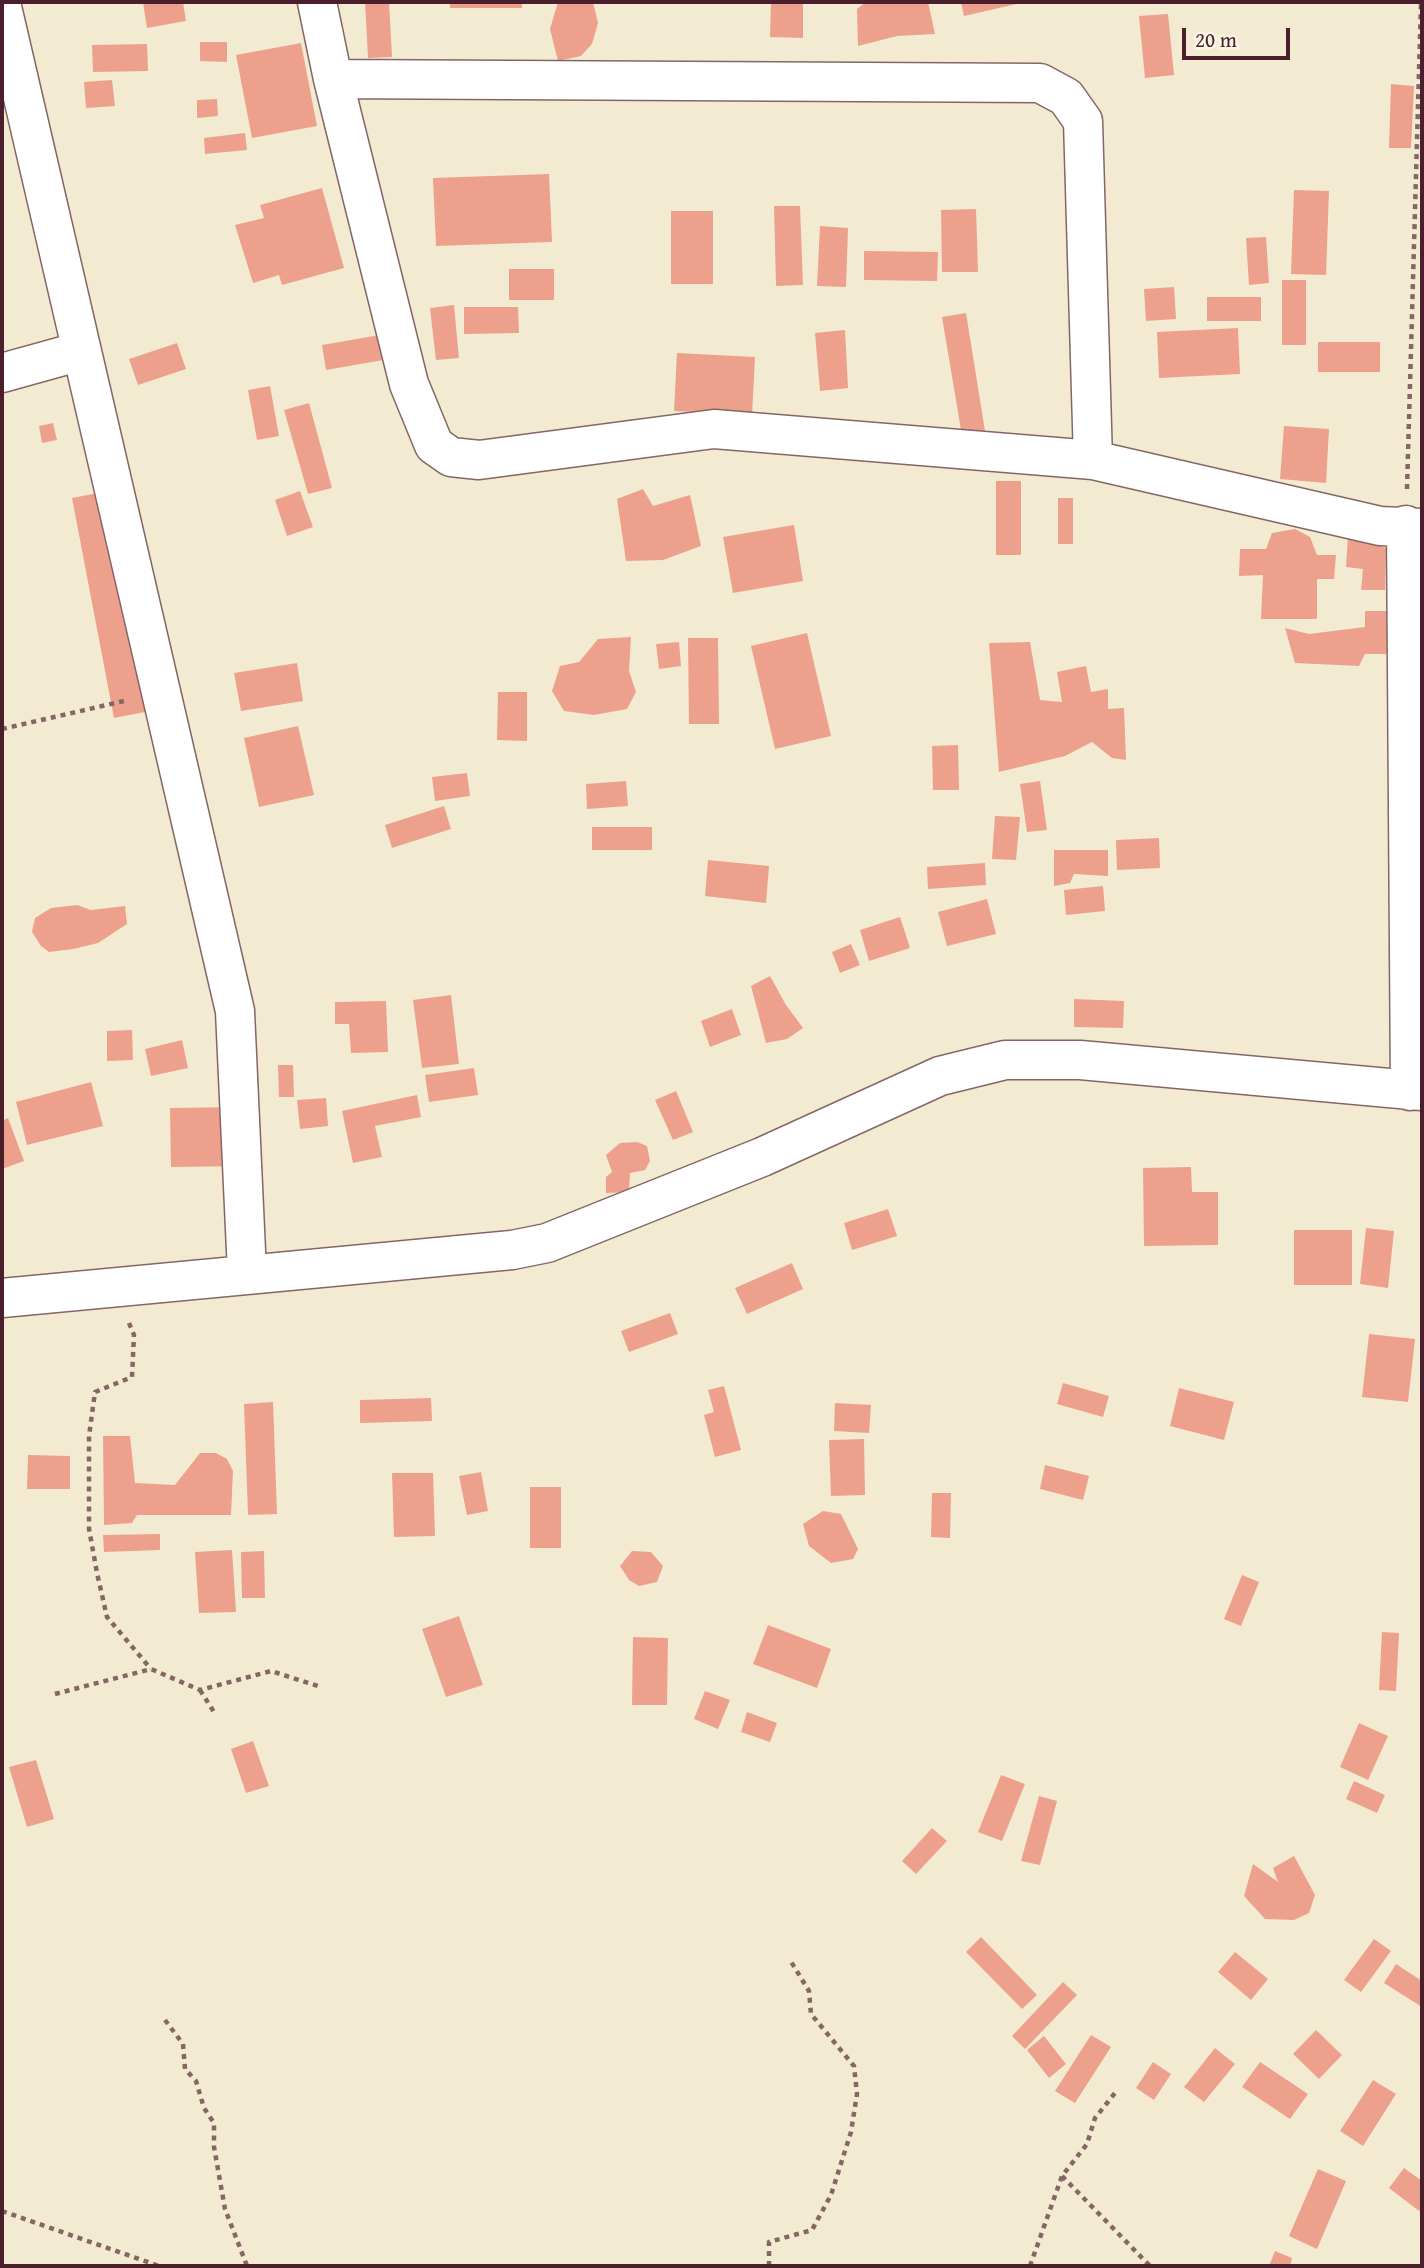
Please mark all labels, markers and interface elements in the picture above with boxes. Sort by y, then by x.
scale bar [1186,14,1294,58]
text: 20 m [1195,24,1237,55]

